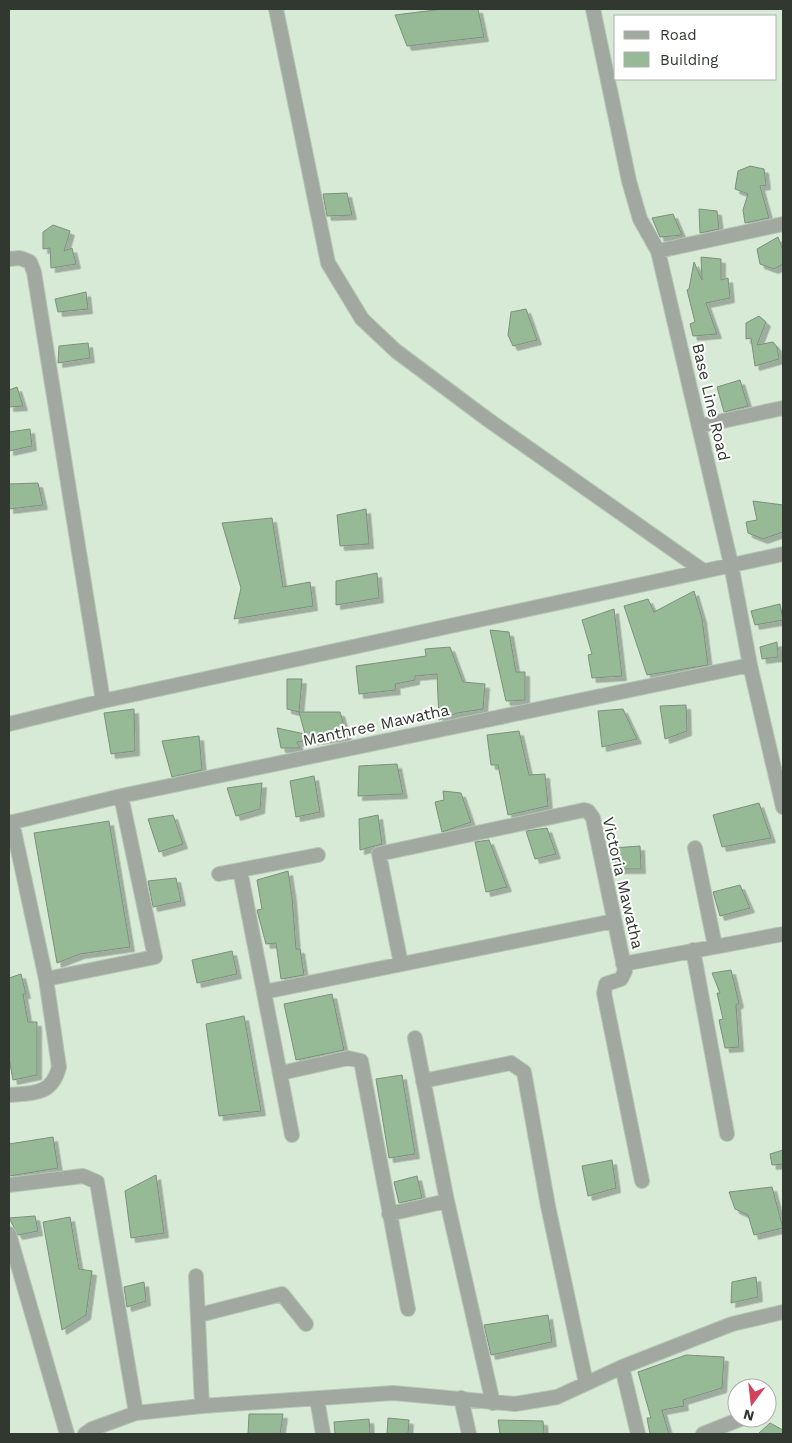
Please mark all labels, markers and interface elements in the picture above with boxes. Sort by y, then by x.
legend [614,15,777,80]
text: Road [660,26,697,44]
text: Building [660,51,718,69]
street label: Base Line Road [688,341,734,463]
street label: Manthree Mawatha [301,700,451,750]
street label: Victoria Mawatha [599,815,647,951]
north arrow [727,1378,777,1428]
text: N [742,1406,756,1425]

